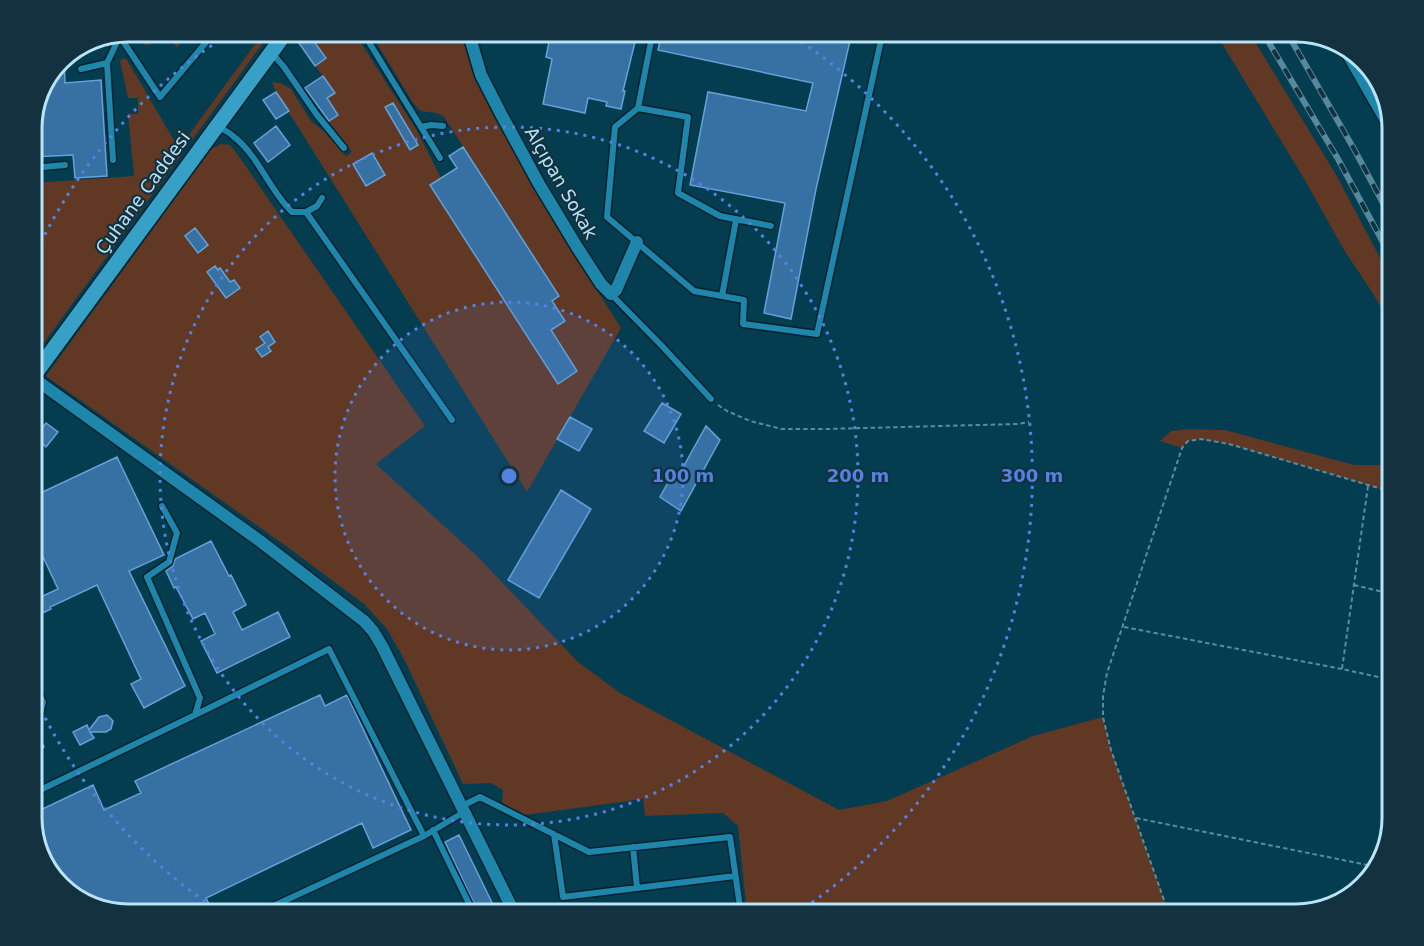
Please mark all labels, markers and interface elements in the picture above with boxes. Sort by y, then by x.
street label: Alçıpan Sokak [521,123,602,243]
street label: Çuhane Caddesi [91,127,194,258]
text: 100 m [652,465,714,486]
text: 200 m [827,465,889,486]
text: 300 m [1001,465,1063,486]
centre of rings [499,466,519,486]

